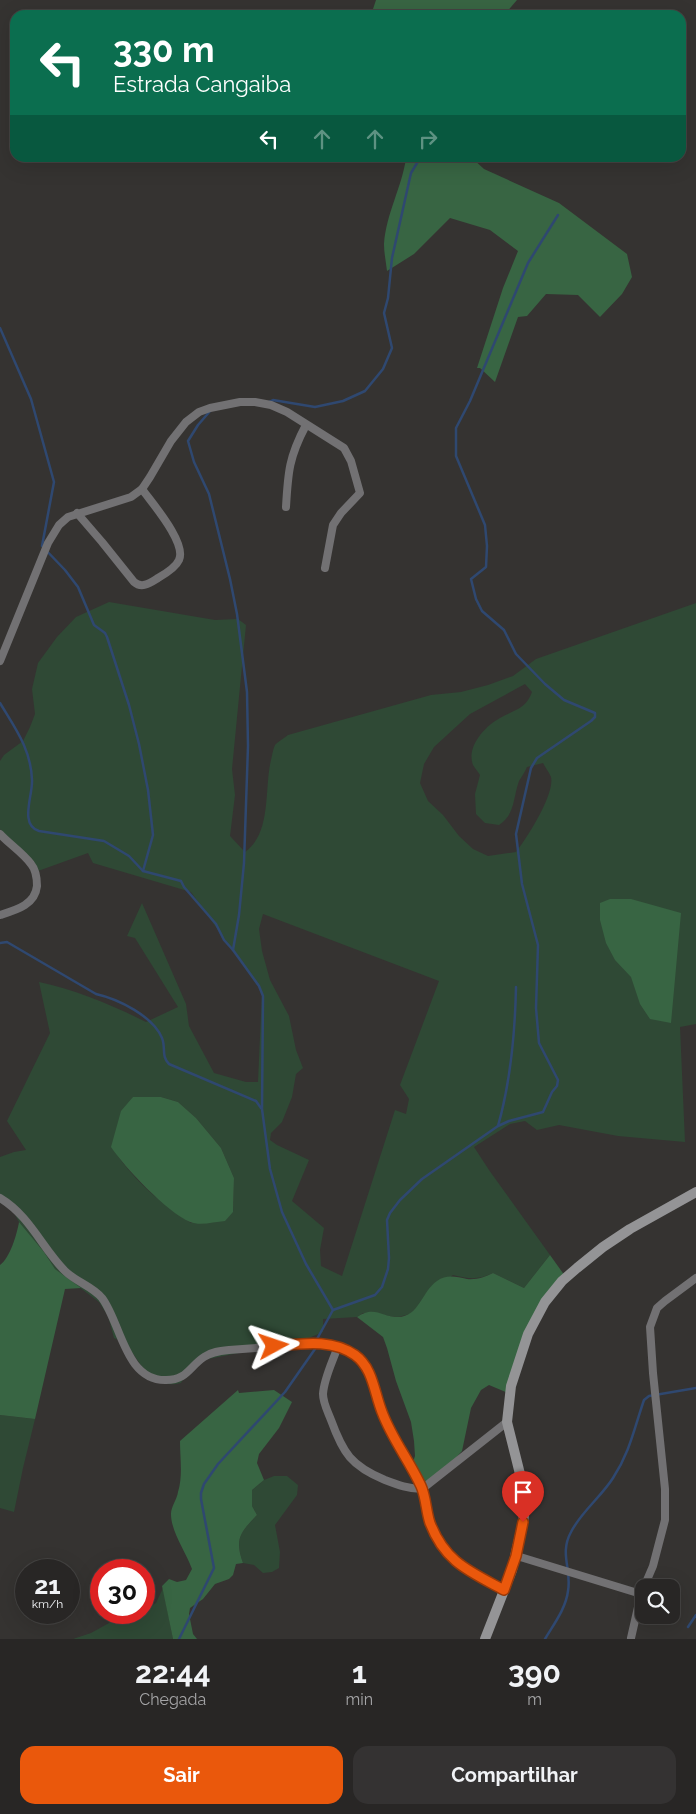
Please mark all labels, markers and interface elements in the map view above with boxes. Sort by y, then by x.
text: 330 m [113,29,215,70]
icon: left [30,30,95,95]
text: Estrada Cangaiba [113,71,291,97]
icon: left [255,125,283,153]
icon: ahead [308,125,336,153]
icon: ahead [361,125,389,153]
icon: right [414,125,442,153]
position arrow [247,1319,299,1371]
pin [502,1471,544,1522]
icon: arrive [509,1478,537,1506]
speed limit sign: 30 [90,1559,155,1624]
text: 21 [34,1570,61,1600]
map controls [635,1579,680,1624]
button: search [635,1579,680,1624]
text: km/h [32,1597,63,1611]
text: 22:44 [135,1655,211,1690]
text: 1 [352,1655,367,1690]
text: 390 [508,1655,561,1690]
text: Chegada [139,1690,206,1709]
text: min [346,1690,373,1709]
text: m [527,1690,542,1709]
button: Sair [20,1746,343,1804]
button: Compartilhar [353,1746,676,1804]

